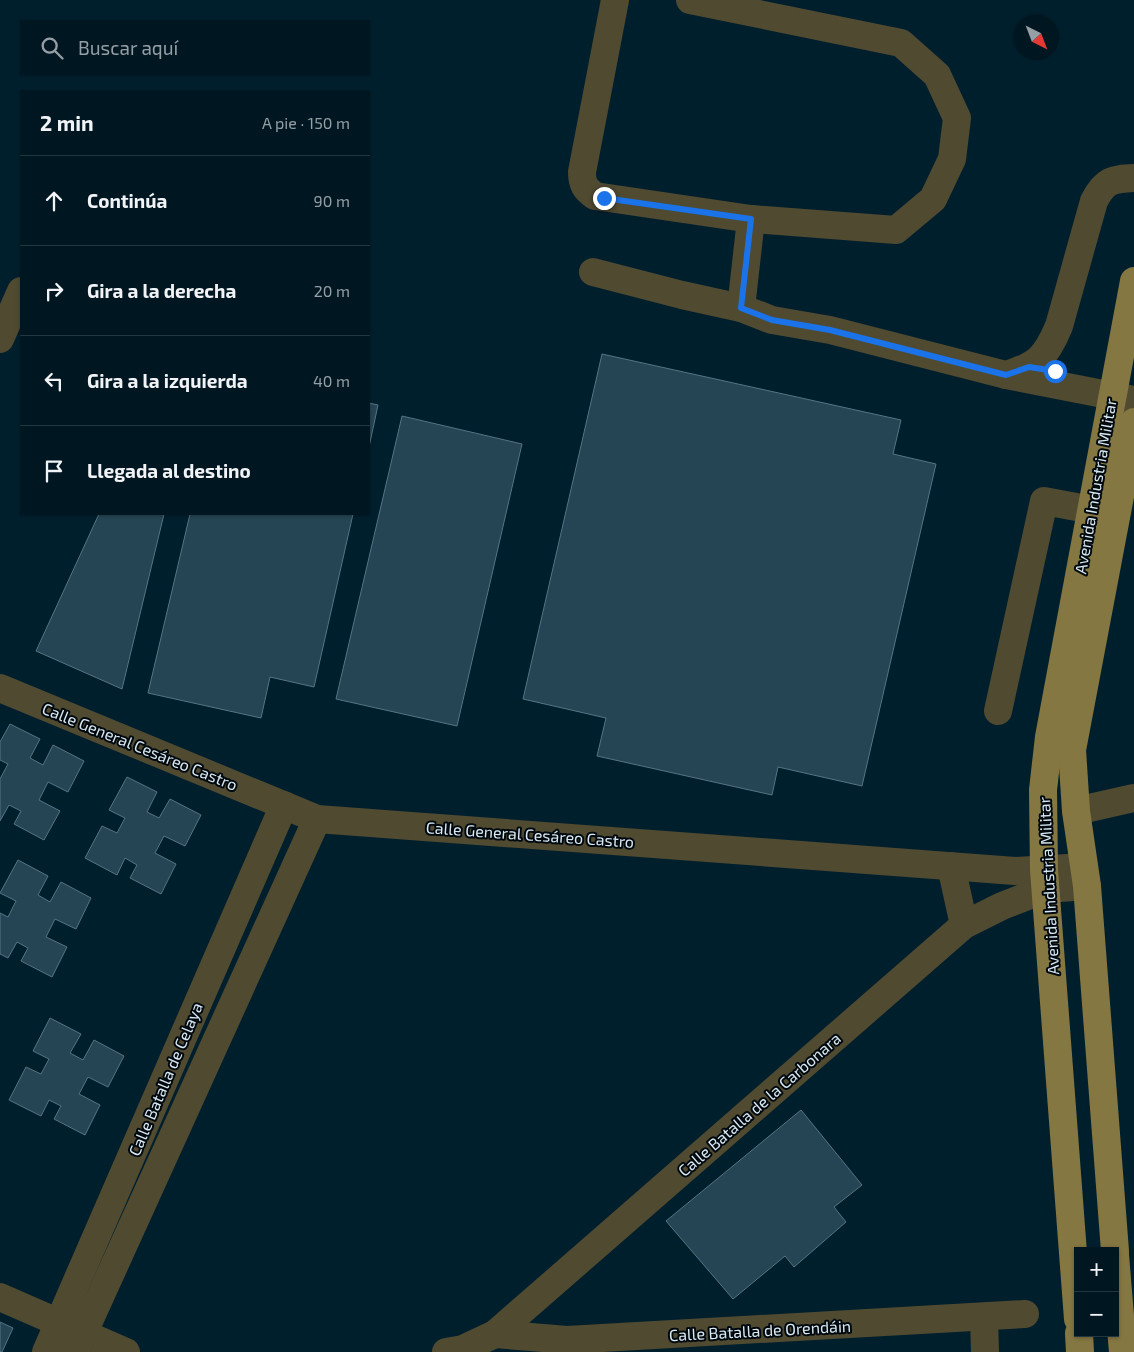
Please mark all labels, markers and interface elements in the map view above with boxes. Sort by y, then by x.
north arrow [1014,15,1059,60]
search box [20,20,370,75]
icon: search [38,34,66,62]
text: Buscar aquí [78,36,178,59]
text: 2 min [40,110,94,135]
text: A pie · 150 m [262,113,350,132]
icon: ahead [40,187,68,215]
route end [593,187,616,210]
text: Continúa [87,189,167,212]
text: 90 m [314,191,350,210]
icon: right [40,277,68,305]
text: Gira a la derecha [87,279,236,302]
text: 20 m [314,281,350,300]
route start [1044,360,1067,383]
icon: left [40,367,68,395]
text: Gira a la izquierda [87,369,248,392]
text: 40 m [313,371,350,390]
street label: Avenida Industria Militar [1070,396,1120,575]
icon: arrive [40,457,68,485]
text: Llegada al destino [87,459,251,482]
street label: Calle General Cesáreo Castro [40,698,240,794]
street label: Avenida Industria Militar [1034,796,1062,975]
street label: Calle General Cesáreo Castro [425,817,635,851]
street label: Calle Batalla de Celaya [124,999,206,1159]
street label: Calle Batalla de la Carbonara [674,1028,844,1180]
map controls [1074,1247,1119,1337]
button: + [1074,1247,1119,1292]
button: − [1074,1292,1119,1337]
street label: Calle Batalla de Orendáin [668,1316,852,1344]

